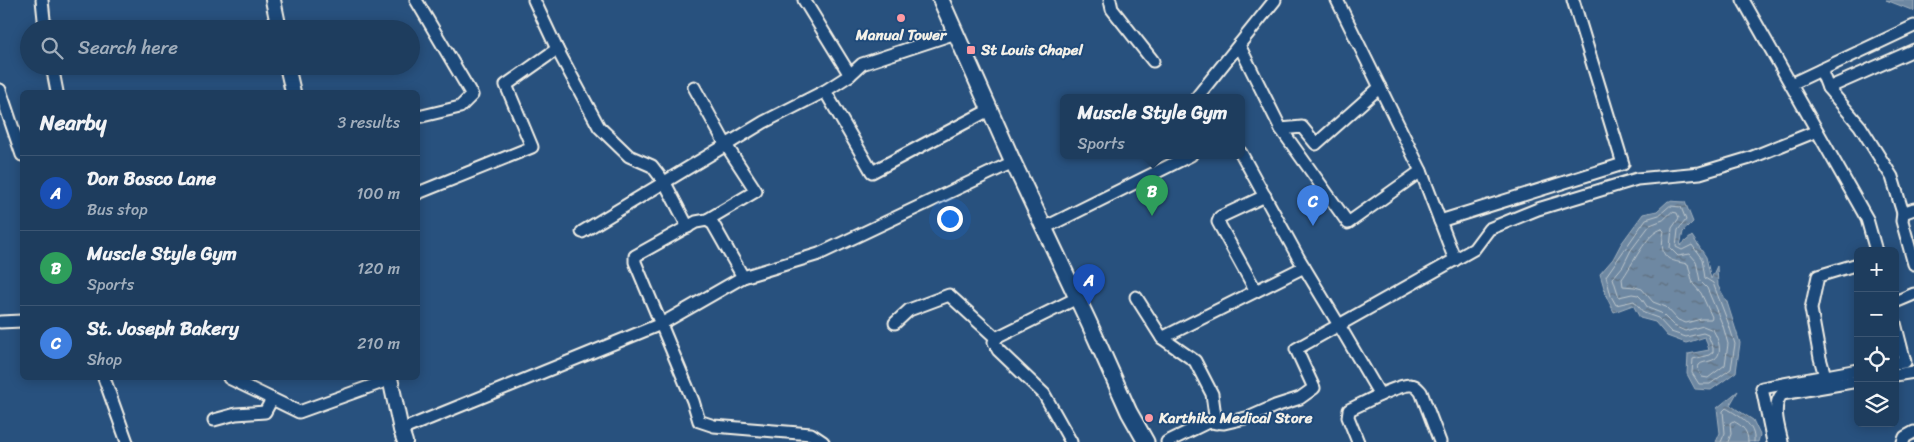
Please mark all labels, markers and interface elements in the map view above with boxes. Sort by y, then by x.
marker: Manual Tower [895,12,907,24]
search box [20,20,420,75]
place label: Manual Tower [855,22,948,48]
text: Search here [78,31,178,64]
icon: search [38,34,66,62]
place label: St Louis Chapel [980,37,1083,63]
marker: St Louis Chapel [965,44,977,56]
popup [1060,94,1245,159]
text: Muscle Style Gym [1078,96,1227,129]
text: Nearby [40,104,106,142]
text: 3 results [337,108,400,137]
text: Sports [1078,129,1125,158]
text: Don Bosco Lane [87,162,216,195]
pin: B [1136,175,1168,216]
text: A [51,179,61,208]
text: 100 m [356,179,400,208]
pin: C [1297,185,1329,226]
text: Bus stop [87,195,148,224]
your location [937,206,963,232]
text: Muscle Style Gym [87,237,237,270]
map controls [1854,247,1899,427]
button: + [1854,247,1899,292]
text: B [51,254,61,283]
text: 120 m [357,254,400,283]
pin: A [1073,264,1105,305]
text: Sports [87,270,134,299]
button: − [1854,292,1899,337]
text: St. Joseph Bakery [87,312,239,345]
text: C [51,329,61,358]
text: 210 m [357,329,400,358]
button: locate [1854,337,1899,382]
text: Shop [87,345,122,374]
button: layers [1854,382,1899,427]
place label: Karthika Medical Store [1158,405,1313,431]
marker: Karthika Medical Store [1143,412,1155,424]

